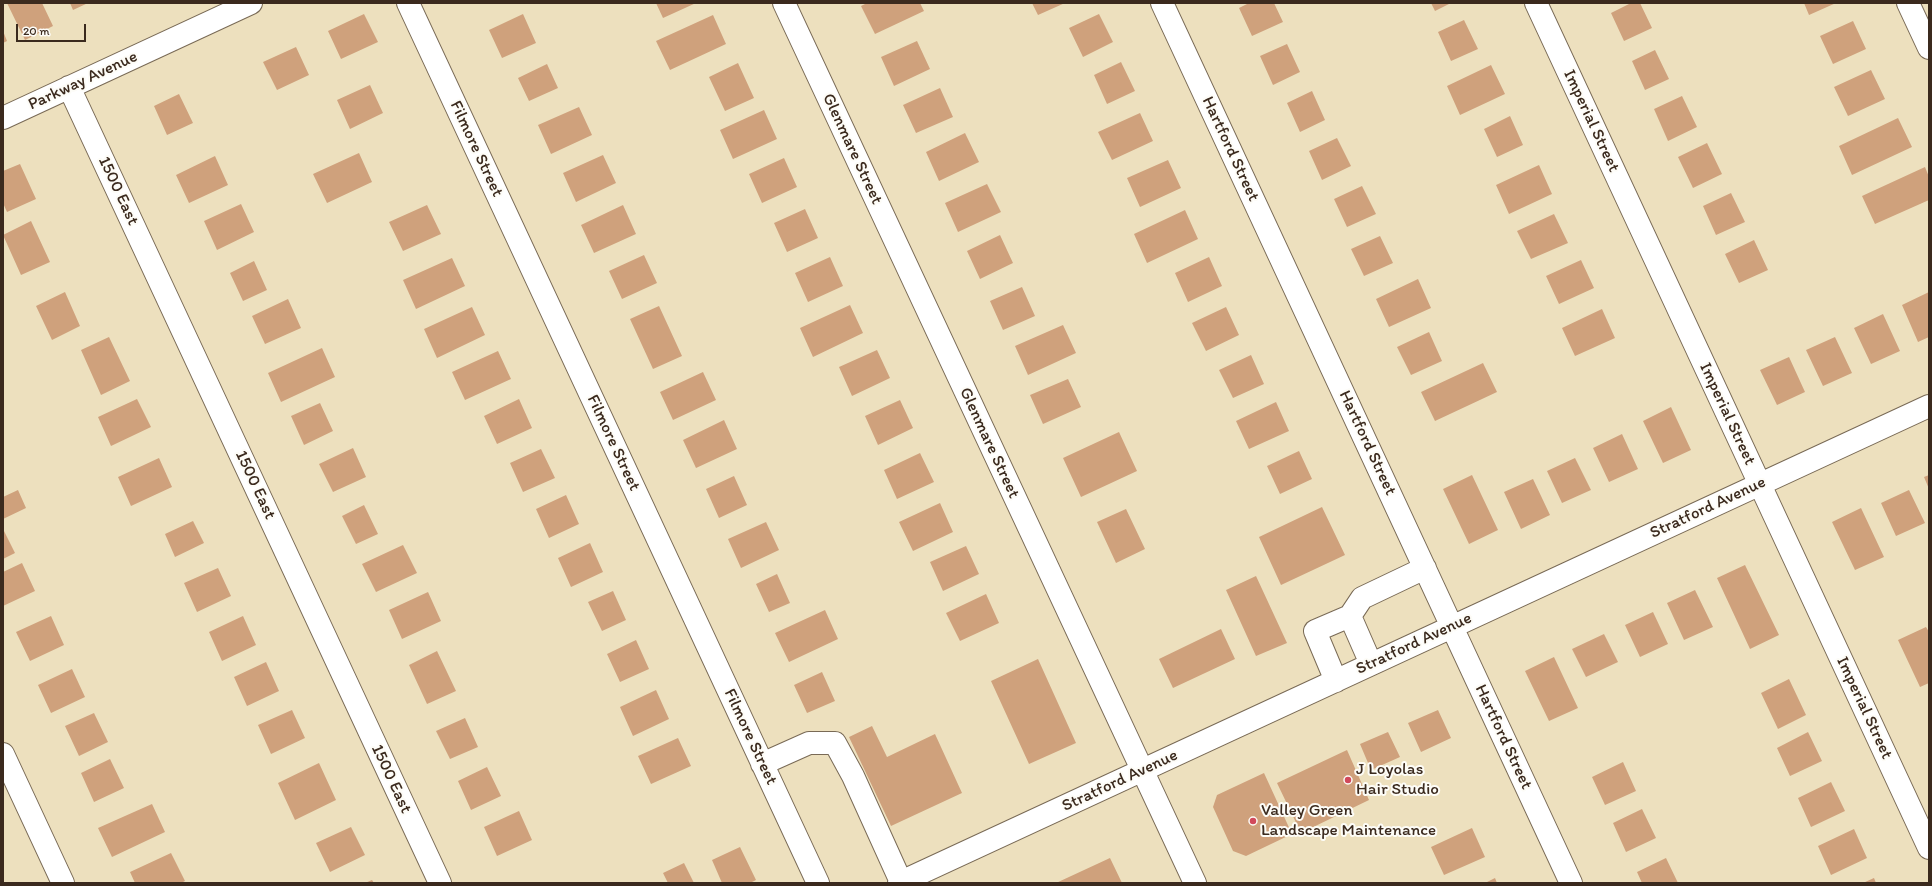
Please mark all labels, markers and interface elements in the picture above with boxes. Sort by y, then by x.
scale bar [18,16,88,42]
text: 20 m [23,24,50,38]
street label: Parkway Avenue [25,47,141,115]
street label: Imperial Street [1558,67,1624,175]
street label: Glenmare Street [817,90,887,208]
street label: Hartford Street [1197,93,1263,205]
street label: Filmore Street [445,98,507,200]
street label: 1500 East [93,153,143,229]
street label: Imperial Street [1694,360,1760,468]
street label: Glenmare Street [954,384,1024,502]
street label: Hartford Street [1334,387,1400,499]
street label: Filmore Street [582,392,644,494]
street label: 1500 East [230,447,280,523]
street label: Stratford Avenue [1647,472,1769,544]
street label: Stratford Avenue [1353,608,1475,680]
street label: Imperial Street [1831,654,1897,762]
street label: Hartford Street [1470,681,1536,793]
street label: Filmore Street [719,686,781,788]
street label: 1500 East [366,741,416,817]
street label: Stratford Avenue [1059,745,1181,817]
place label: J Loyolas Hair Studio [1356,760,1439,800]
marker: J Loyolas Hair Studio [1343,775,1353,785]
place label: Valley Green Landscape Maintenance [1261,801,1436,841]
marker: Valley Green Landscape Maintenance [1248,816,1258,826]

